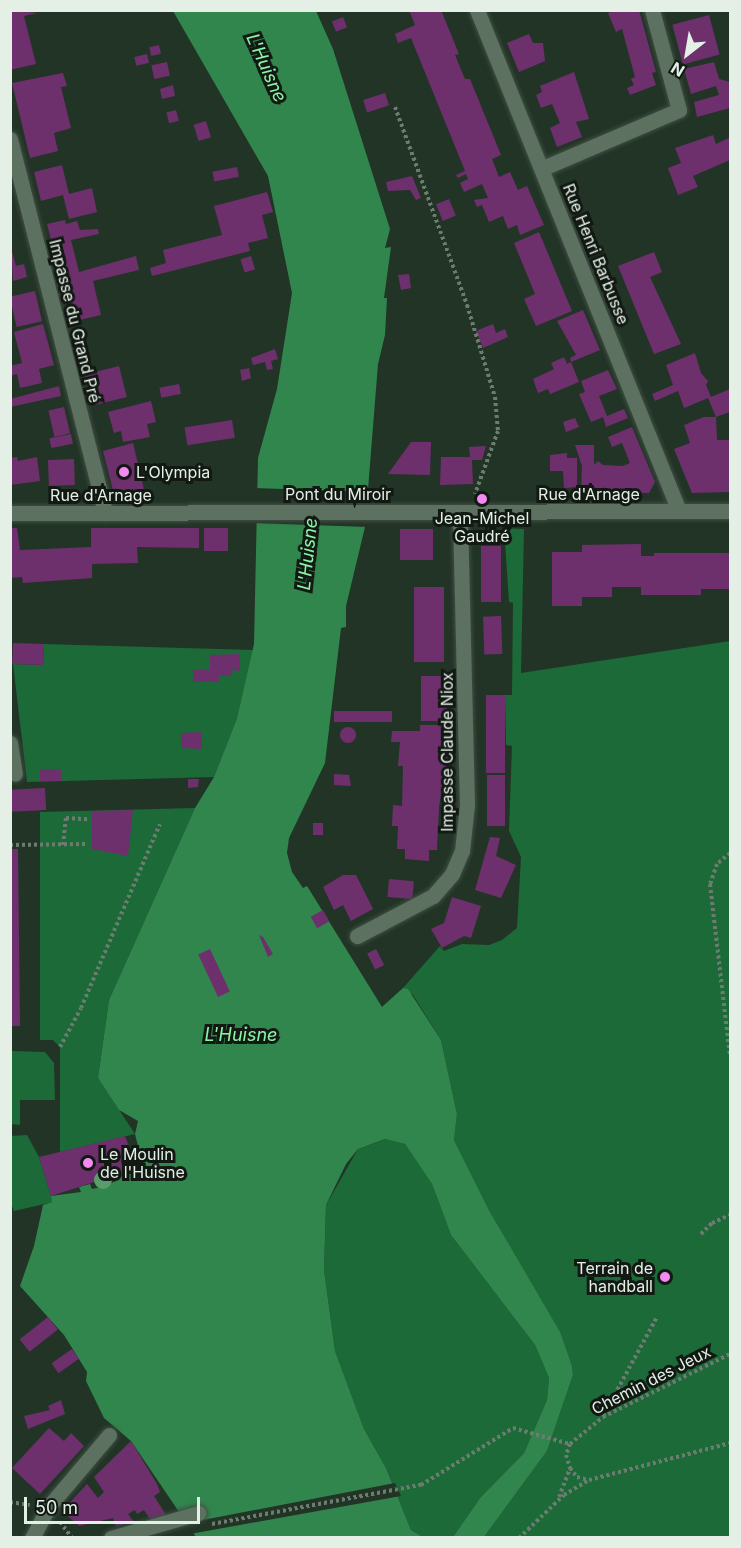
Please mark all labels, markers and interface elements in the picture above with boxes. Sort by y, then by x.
north arrow [657,24,717,84]
water label: L'Huisne [241,30,291,106]
text: N [667,58,688,81]
street label: Rue Henri Barbusse [559,181,633,327]
street label: Impasse du Grand Pré [45,237,105,405]
place label: L'Olympia [136,462,210,482]
marker: L'Olympia [117,465,131,479]
street label: Pont du Miroir [285,484,391,504]
street label: Rue d'Arnage [538,484,640,504]
street label: Rue d'Arnage [50,485,152,505]
marker: Jean-Michel Gaudré [475,492,489,506]
place label: Jean-Michel Gaudré [435,508,529,546]
water label: L'Huisne [293,517,323,591]
street label: Impasse Claude Niox [437,672,457,832]
water label: L'Huisne [205,1024,277,1046]
place label: Le Moulin de l'Huisne [100,1144,185,1182]
marker: Le Moulin de l'Huisne [81,1156,95,1170]
place label: Terrain de handball [576,1258,653,1296]
marker: Terrain de handball [658,1270,672,1284]
street label: Chemin des Jeux [588,1342,714,1418]
scale bar [27,1485,202,1523]
text: 50 m [35,1497,78,1518]

